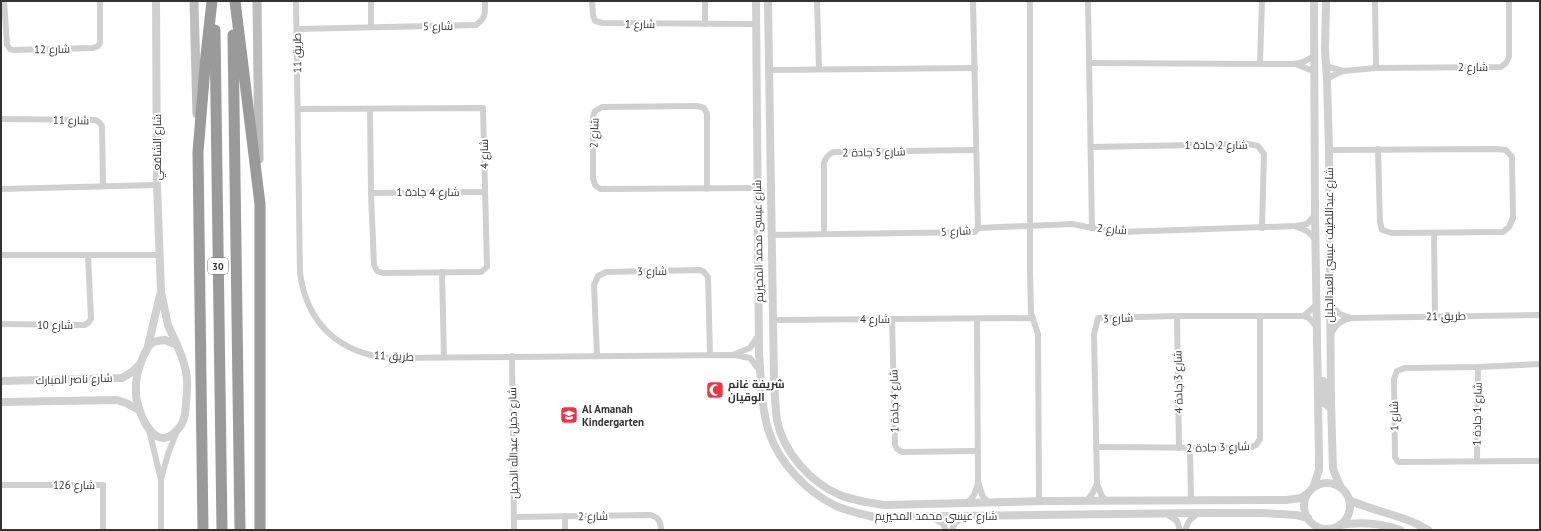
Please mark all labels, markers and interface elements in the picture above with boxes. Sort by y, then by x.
street label: شارع 1 [625,17,655,32]
street label: شارع 5 [423,19,453,34]
street label: طريق 11 [290,33,304,73]
street label: شارع 12 [34,42,70,57]
street label: شارع 2 [1458,60,1488,75]
street label: شارع 11 [53,113,89,128]
street label: شارع الشافعي [150,114,166,180]
street label: شارع 2 [586,118,603,148]
street label: شارع 2 جادة 1 [1184,138,1248,153]
street label: شارع 4 [477,139,492,169]
street label: شارع 5 جادة 2 [842,144,906,161]
street label: شارع عبداللطيف عيسى العبدالجليل [1322,167,1337,323]
street label: شارع عيسى محمد المخيزيم [750,180,767,302]
street label: شارع 4 جادة 1 [396,185,460,200]
street label: شارع 2 [1096,220,1128,239]
street label: شارع 5 [941,223,972,240]
road number: 30 [208,258,228,274]
street label: شارع 3 [637,264,667,279]
street label: طريق 21 [1426,309,1466,323]
street label: شارع 3 [1103,310,1133,327]
street label: شارع 4 [860,312,890,327]
street label: شارع 10 [37,318,73,333]
street label: طريق 11 [374,348,414,364]
street label: شارع 3 جادة 4 [1170,350,1187,414]
street label: شارع 4 جادة 1 [886,369,903,433]
street label: شارع ناصر المبارك [35,371,113,388]
place label: شريفة غانم الوقيان [728,377,785,405]
mosque icon: شريفة غانم الوقيان [705,380,725,400]
street label: شارع 1 جادة 1 [1469,382,1486,446]
street label: شارع دخيل عبدالله الدخيل [504,387,522,499]
street label: شارع 1 [1387,401,1402,431]
place label: Al Amanah Kindergarten [582,402,644,429]
school or university icon: Al Amanah Kindergarten [559,405,579,425]
street label: شارع 3 جادة 2 [1186,439,1250,456]
street label: شارع 126 [53,478,95,493]
street label: شارع 2 [578,509,608,524]
street label: شارع عيسى محمد المخيزيم [875,509,997,524]

